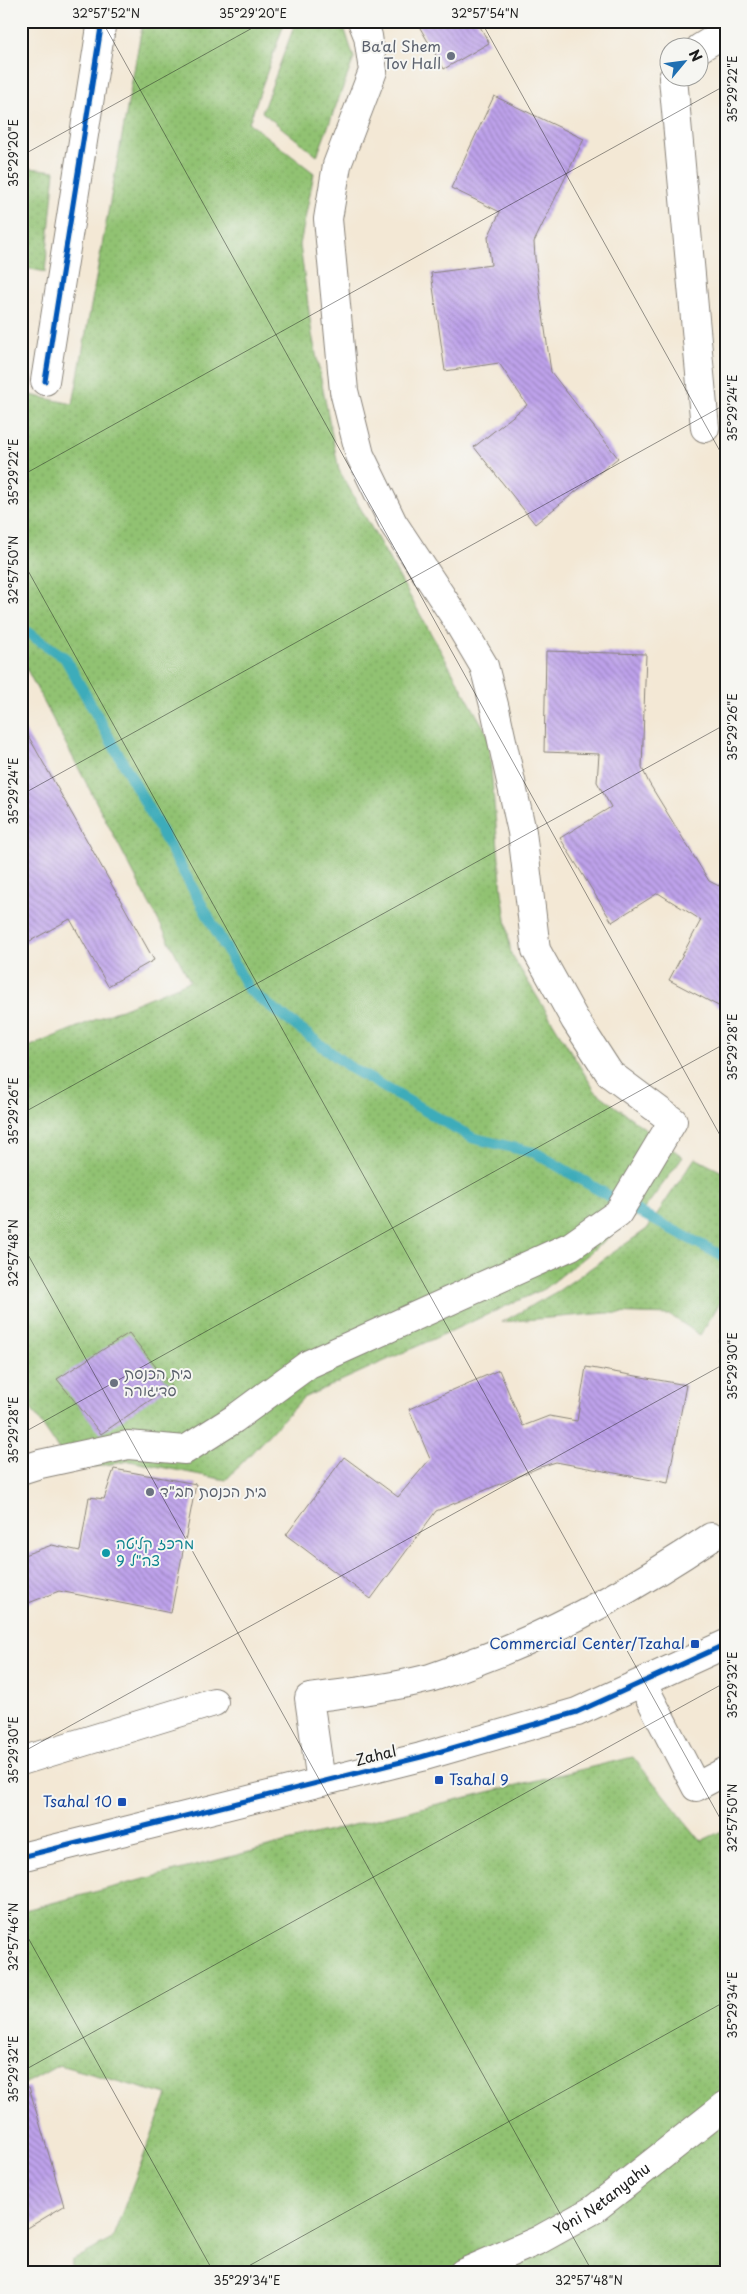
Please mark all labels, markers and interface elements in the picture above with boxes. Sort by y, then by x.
text: 32°57'52"N [72,4,140,22]
text: 35°29'20"E [219,4,287,22]
text: 32°57'54"N [451,4,519,22]
place label: Ba'al Shem Tov Hall [361,34,441,74]
north arrow [660,38,710,88]
text: N [684,46,708,65]
marker: Ba'al Shem Tov Hall [445,50,457,62]
text: 35°29'22"E [723,55,741,123]
text: 35°29'20"E [4,119,22,187]
text: 35°29'24"E [723,374,741,442]
text: 35°29'22"E [4,438,22,506]
text: 32°57'50"N [4,536,22,604]
text: 35°29'26"E [723,693,741,761]
text: 35°29'24"E [4,757,22,825]
text: 35°29'28"E [723,1013,741,1081]
text: 35°29'26"E [4,1077,22,1145]
text: 32°57'48"N [4,1219,22,1287]
text: 35°29'30"E [723,1332,741,1400]
place label: בית הכנסת סדיגורה [124,1361,192,1401]
marker: בית הכנסת סדיגורה [108,1377,120,1389]
text: 35°29'28"E [4,1396,22,1464]
place label: בית הכנסת חב"ד [160,1479,267,1502]
marker: בית הכנסת חב"ד [144,1486,156,1498]
place label: מרכז קליטה צה"ל 9 [116,1531,194,1571]
marker: מרכז קליטה צה"ל 9 [100,1547,112,1559]
place label: Commercial Center/Tzahal [489,1631,685,1654]
marker: Commercial Center/Tzahal [689,1638,701,1650]
text: 35°29'32"E [723,1651,741,1719]
text: 35°29'30"E [4,1716,22,1784]
street label: Zahal [353,1738,399,1771]
place label: Tsahal 9 [449,1767,509,1790]
marker: Tsahal 9 [433,1774,445,1786]
text: 32°57'50"N [723,1784,741,1852]
place label: Tsahal 10 [43,1789,112,1812]
marker: Tsahal 10 [116,1796,128,1808]
text: 32°57'46"N [4,1903,22,1971]
text: 35°29'34"E [723,1972,741,2038]
text: 35°29'32"E [4,2035,22,2103]
street label: Yoni Netanyahu [549,2156,654,2240]
text: 35°29'34"E [214,2271,280,2289]
text: 32°57'48"N [555,2271,623,2289]

